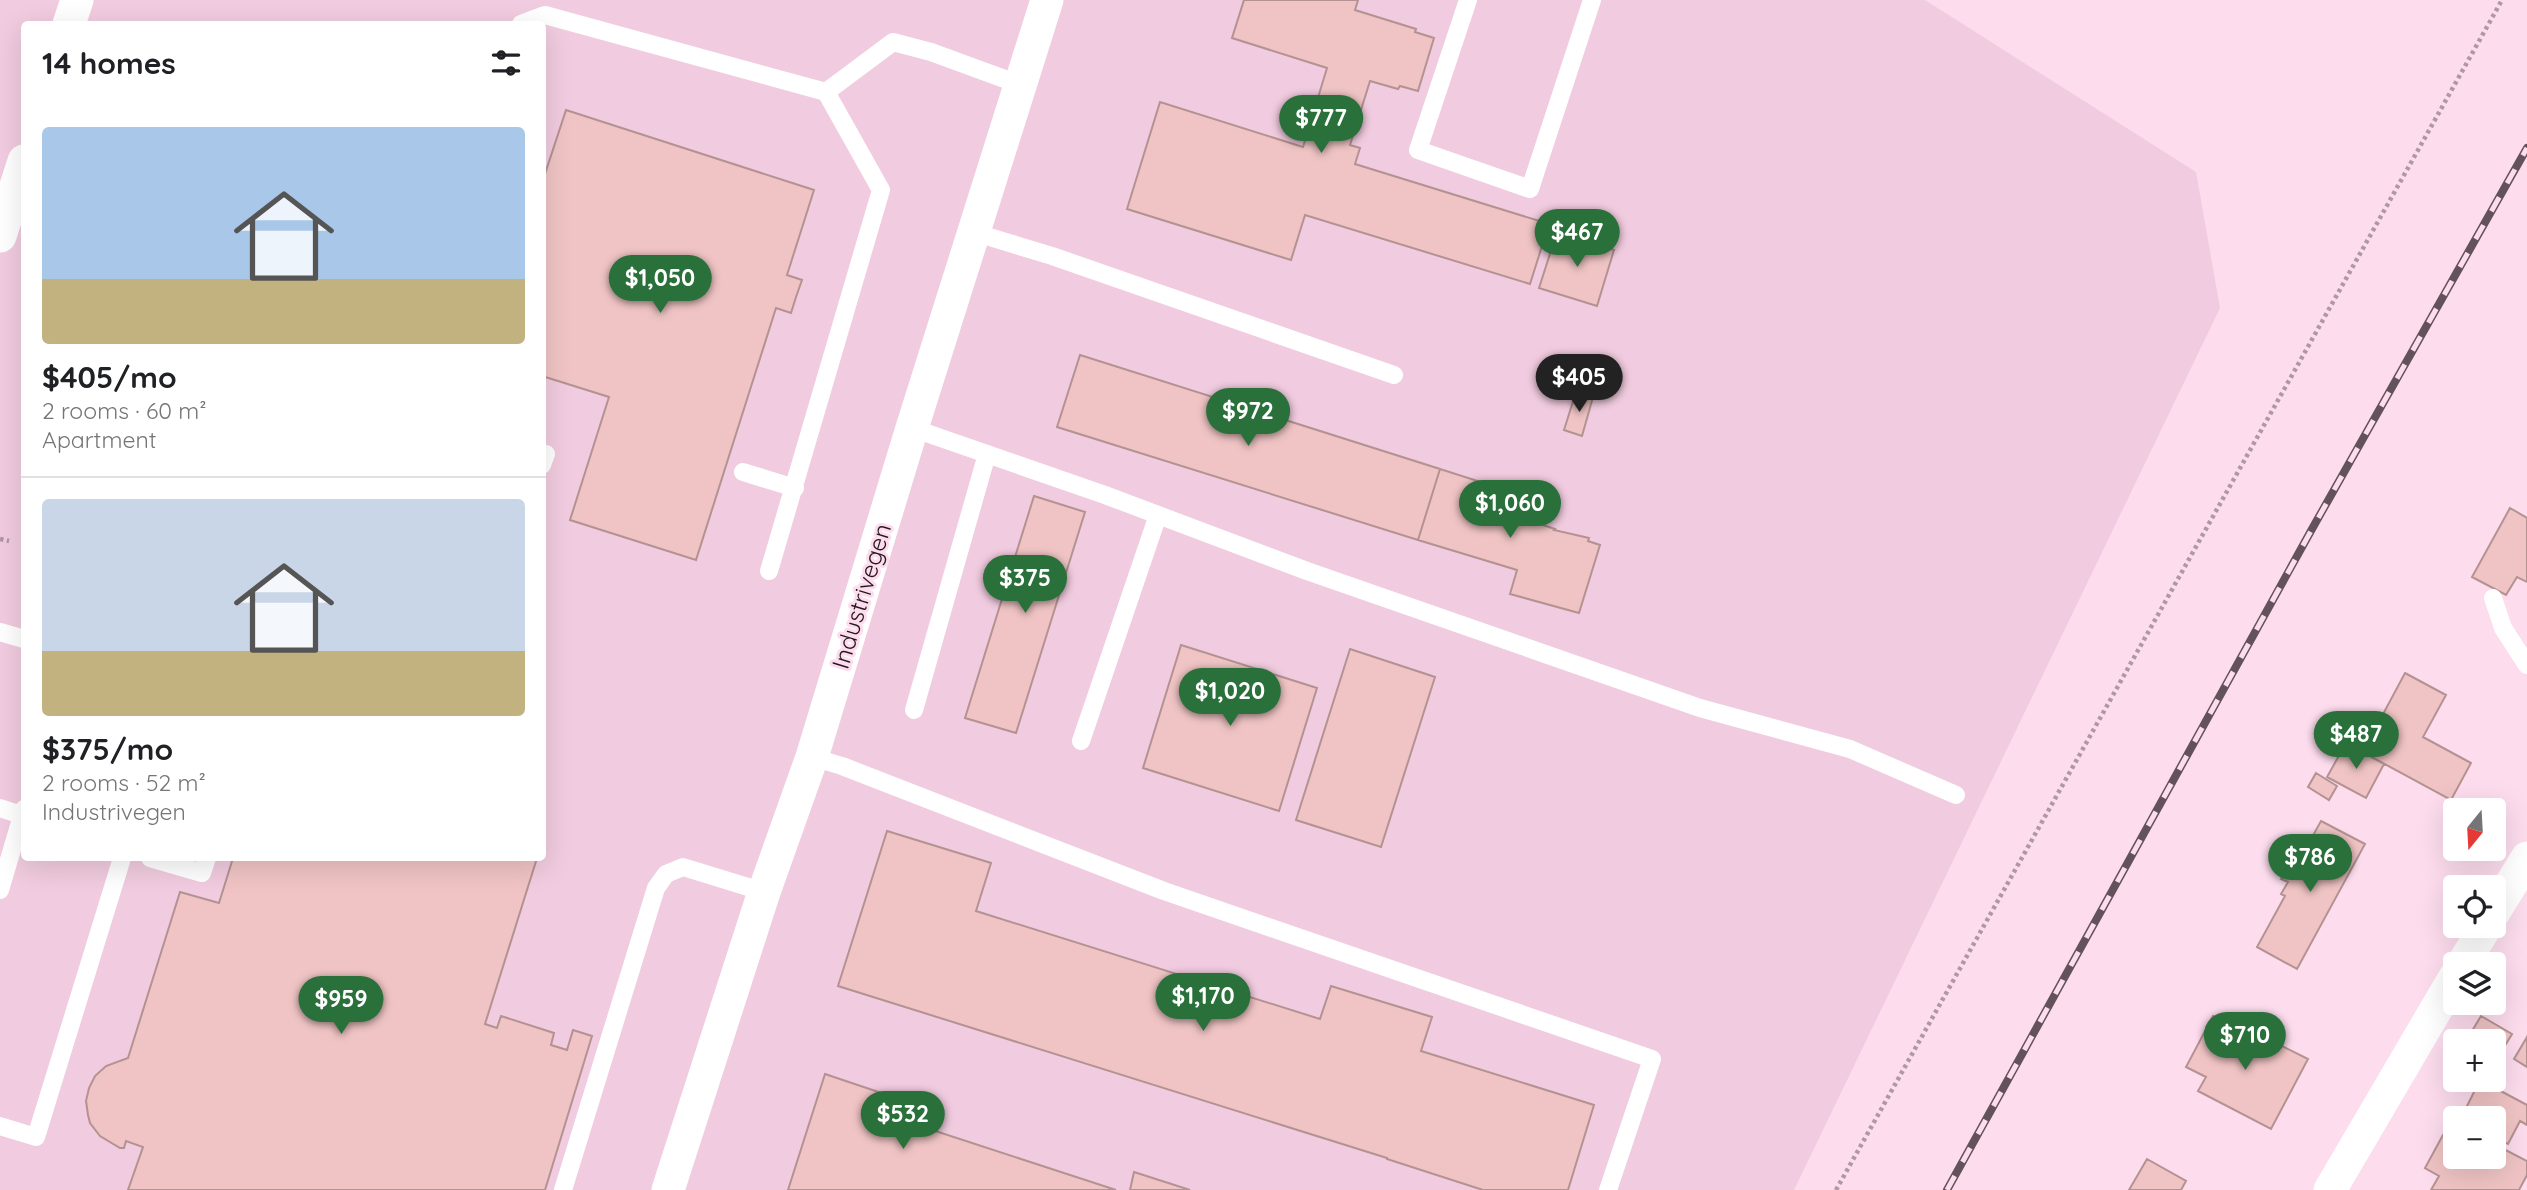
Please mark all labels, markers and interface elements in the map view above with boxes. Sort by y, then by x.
text: 14 homes [42,44,176,82]
icon: filters [487,44,525,82]
pin: $777 [1280,96,1362,155]
text: $777 [1295,103,1347,132]
icon: home [221,173,347,299]
pin: $467 [1536,210,1618,269]
text: $467 [1551,217,1603,246]
pin: $1,050 [603,256,717,315]
text: $1,050 [625,263,695,292]
pin: $405 [1538,354,1620,414]
text: $405/mo [42,358,177,396]
text: $405 [1552,362,1606,391]
pin: $972 [1207,388,1289,448]
text: 2 rooms · 60 m² [42,396,207,425]
text: $972 [1222,396,1274,425]
text: Apartment [42,425,156,454]
pin: $1,060 [1453,480,1567,540]
text: $1,060 [1475,488,1545,517]
street label: Industrivegen [825,520,897,672]
icon: home [221,545,347,671]
pin: $375 [984,556,1066,615]
text: $375 [999,563,1051,592]
pin: $1,020 [1173,668,1287,728]
text: $1,020 [1195,676,1265,705]
pin: $487 [2315,712,2397,771]
text: $487 [2330,719,2382,748]
text: $375/mo [42,730,173,768]
text: 2 rooms · 52 m² [42,768,206,797]
text: Industrivegen [42,797,186,826]
north arrow [2443,798,2506,861]
map controls [2443,798,2506,1169]
pin: $786 [2269,834,2351,894]
text: $786 [2284,842,2336,871]
button: locate [2443,875,2506,938]
button: layers [2443,952,2506,1015]
pin: $1,170 [1146,974,1260,1033]
pin: $959 [300,976,382,1036]
text: $1,170 [1171,981,1235,1010]
text: $959 [314,984,368,1013]
pin: $710 [2204,1012,2286,1072]
text: $710 [2220,1020,2270,1049]
button: + [2443,1029,2506,1092]
pin: $532 [862,1092,944,1151]
text: $532 [877,1099,929,1128]
button: − [2443,1106,2506,1169]

